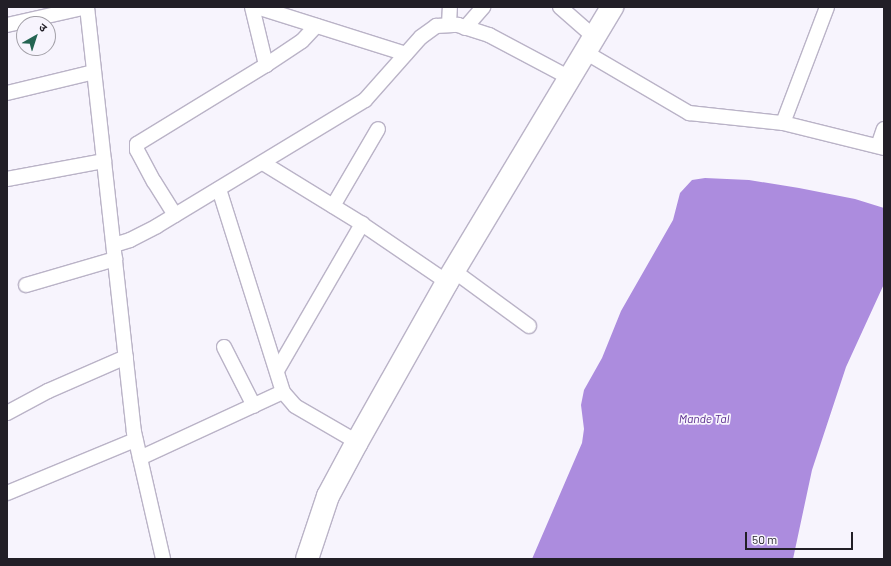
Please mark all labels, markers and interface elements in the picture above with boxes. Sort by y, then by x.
north arrow [16,16,56,56]
text: उ [37,20,50,34]
water label: Mande Tal [679,412,729,426]
scale bar [747,524,855,550]
text: 50 m [752,532,777,546]

